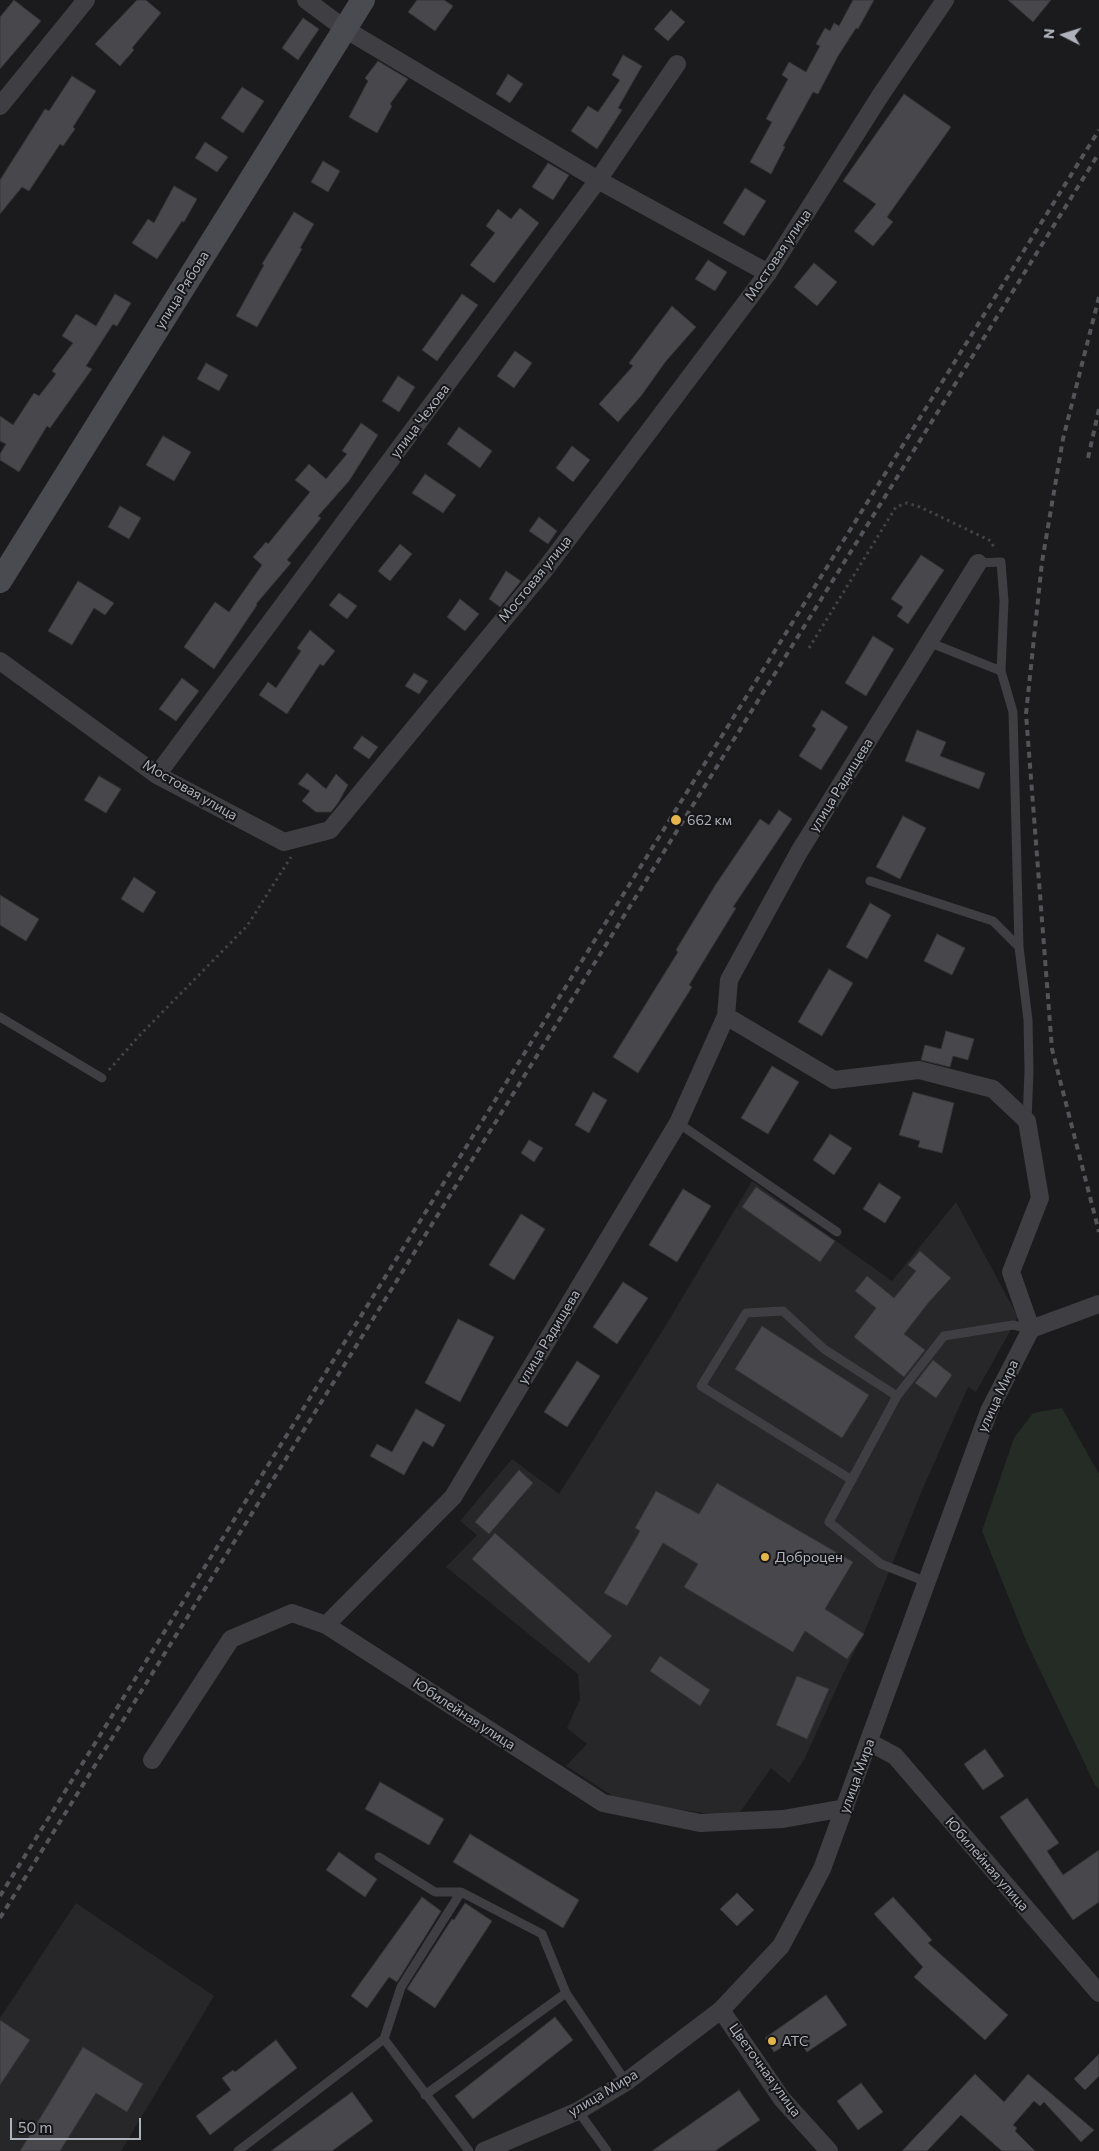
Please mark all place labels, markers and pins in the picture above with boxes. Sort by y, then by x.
place label: 662 км [687,812,732,828]
marker: 662 км [669,813,683,827]
place label: Доброцен [775,1549,843,1565]
marker: Доброцен [759,1551,771,1563]
place label: АТС [782,2033,809,2049]
marker: АТС [766,2035,778,2047]

